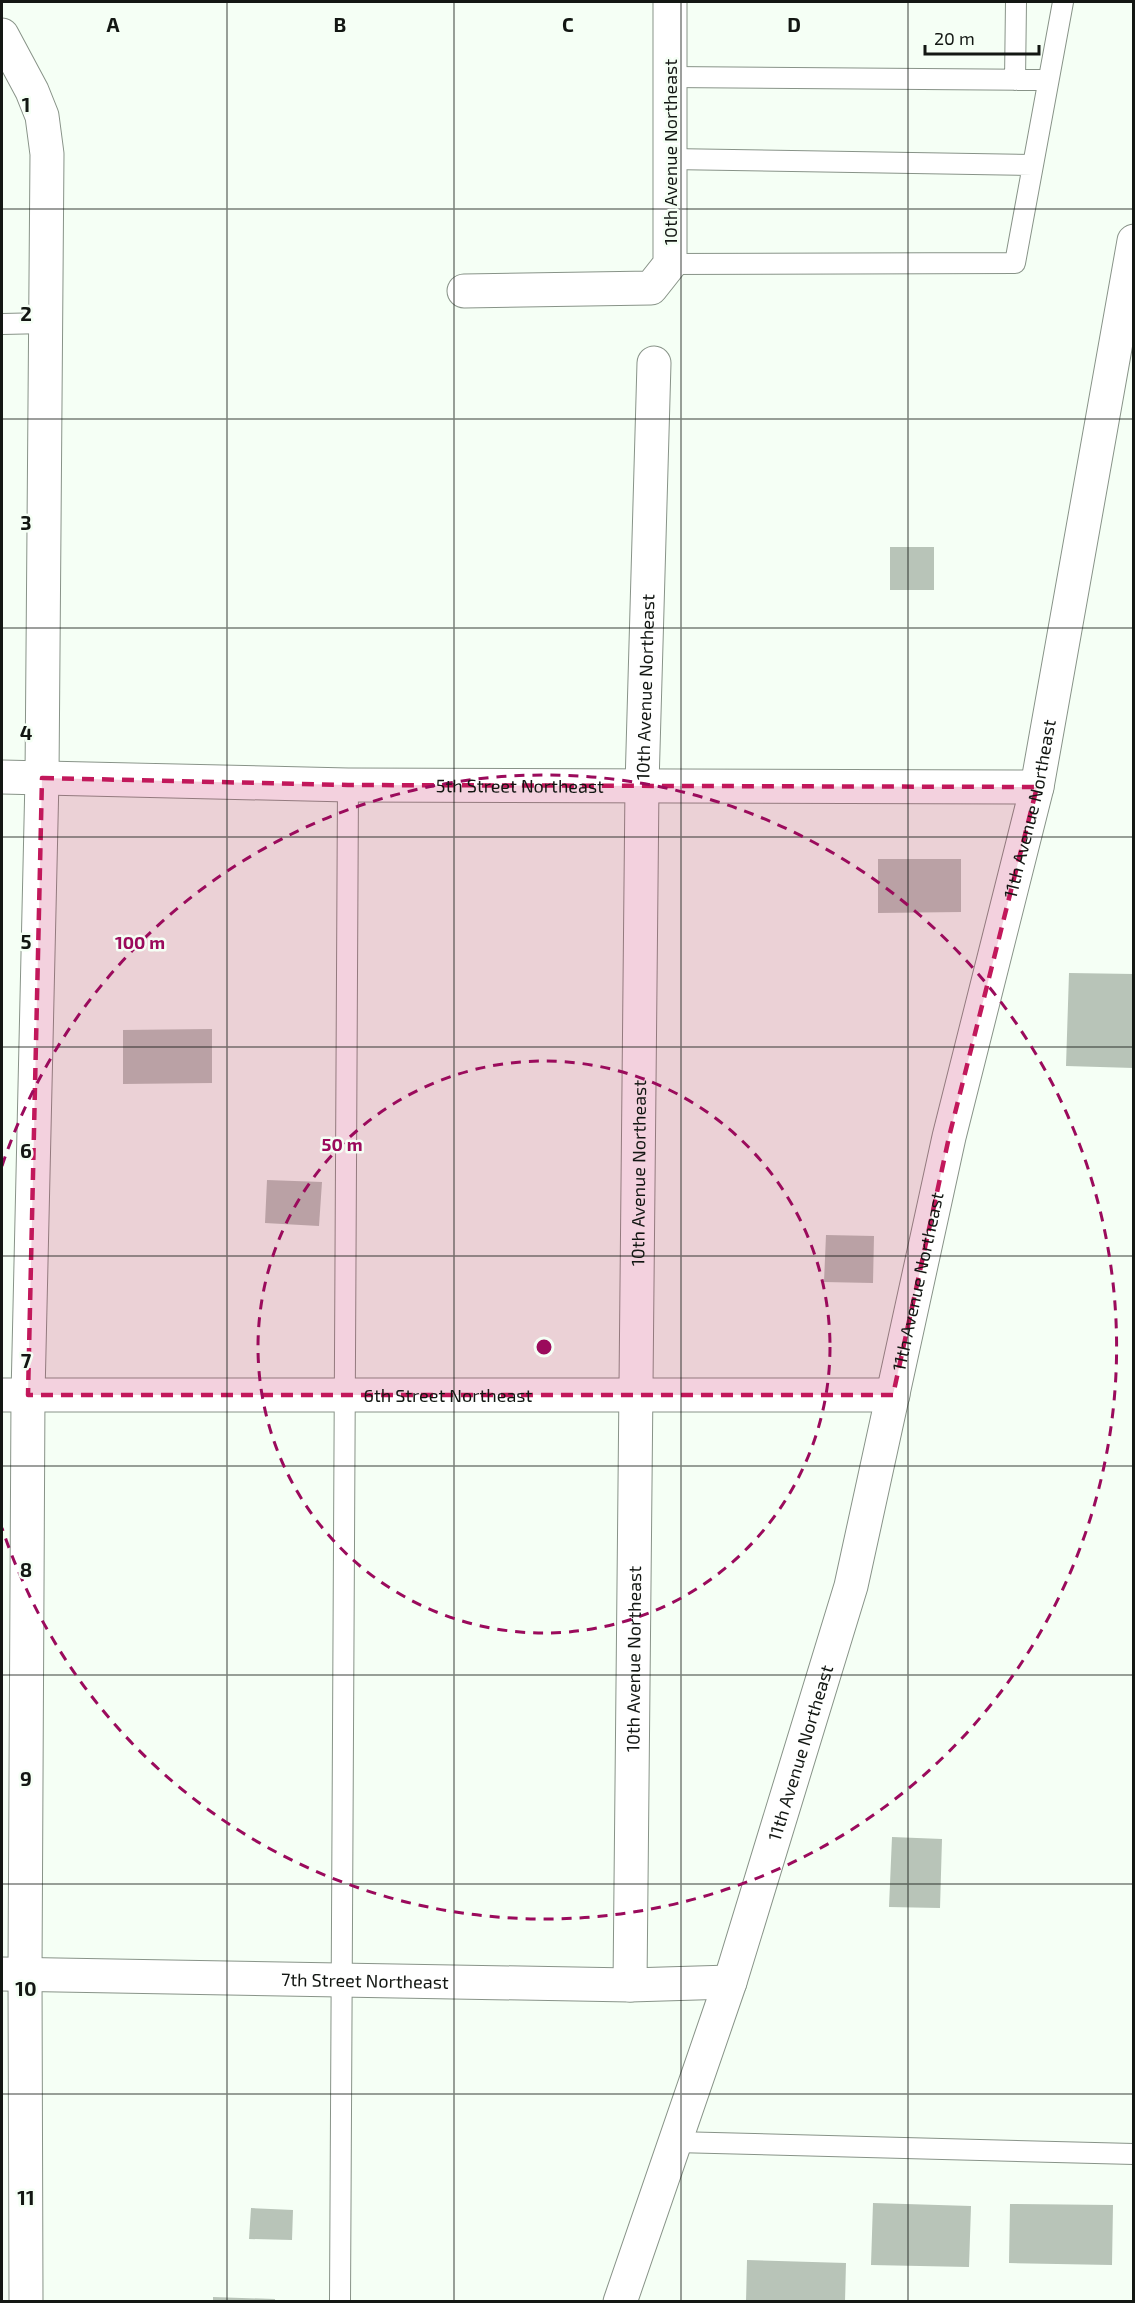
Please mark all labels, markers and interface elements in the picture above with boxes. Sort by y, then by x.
text: A [106,12,120,36]
text: B [334,12,346,36]
text: C [562,12,574,36]
text: D [787,12,801,36]
scale bar [925,18,1039,56]
text: 20 m [934,27,975,49]
street label: 10th Avenue Northeast [659,59,681,245]
text: 1 [22,92,30,116]
text: 2 [20,301,32,325]
text: 3 [20,510,32,534]
street label: 10th Avenue Northeast [631,593,658,781]
street label: 11th Avenue Northeast [998,718,1060,901]
text: 4 [20,720,33,744]
street label: 5th Street Northeast [436,774,604,797]
text: 5 [20,929,32,953]
text: 100 m [115,931,165,953]
street label: 10th Avenue Northeast [626,1080,650,1266]
text: 50 m [321,1133,363,1155]
text: 6 [20,1138,32,1162]
street label: 11th Avenue Northeast [887,1190,948,1373]
centre of rings [534,1337,554,1357]
text: 7 [21,1348,32,1372]
street label: 6th Street Northeast [364,1384,533,1406]
text: 8 [20,1557,32,1581]
street label: 10th Avenue Northeast [621,1566,645,1752]
street label: 11th Avenue Northeast [763,1662,837,1843]
text: 9 [20,1766,32,1790]
street label: 7th Street Northeast [281,1968,449,1993]
text: 10 [15,1976,37,2000]
text: 11 [17,2185,35,2209]

